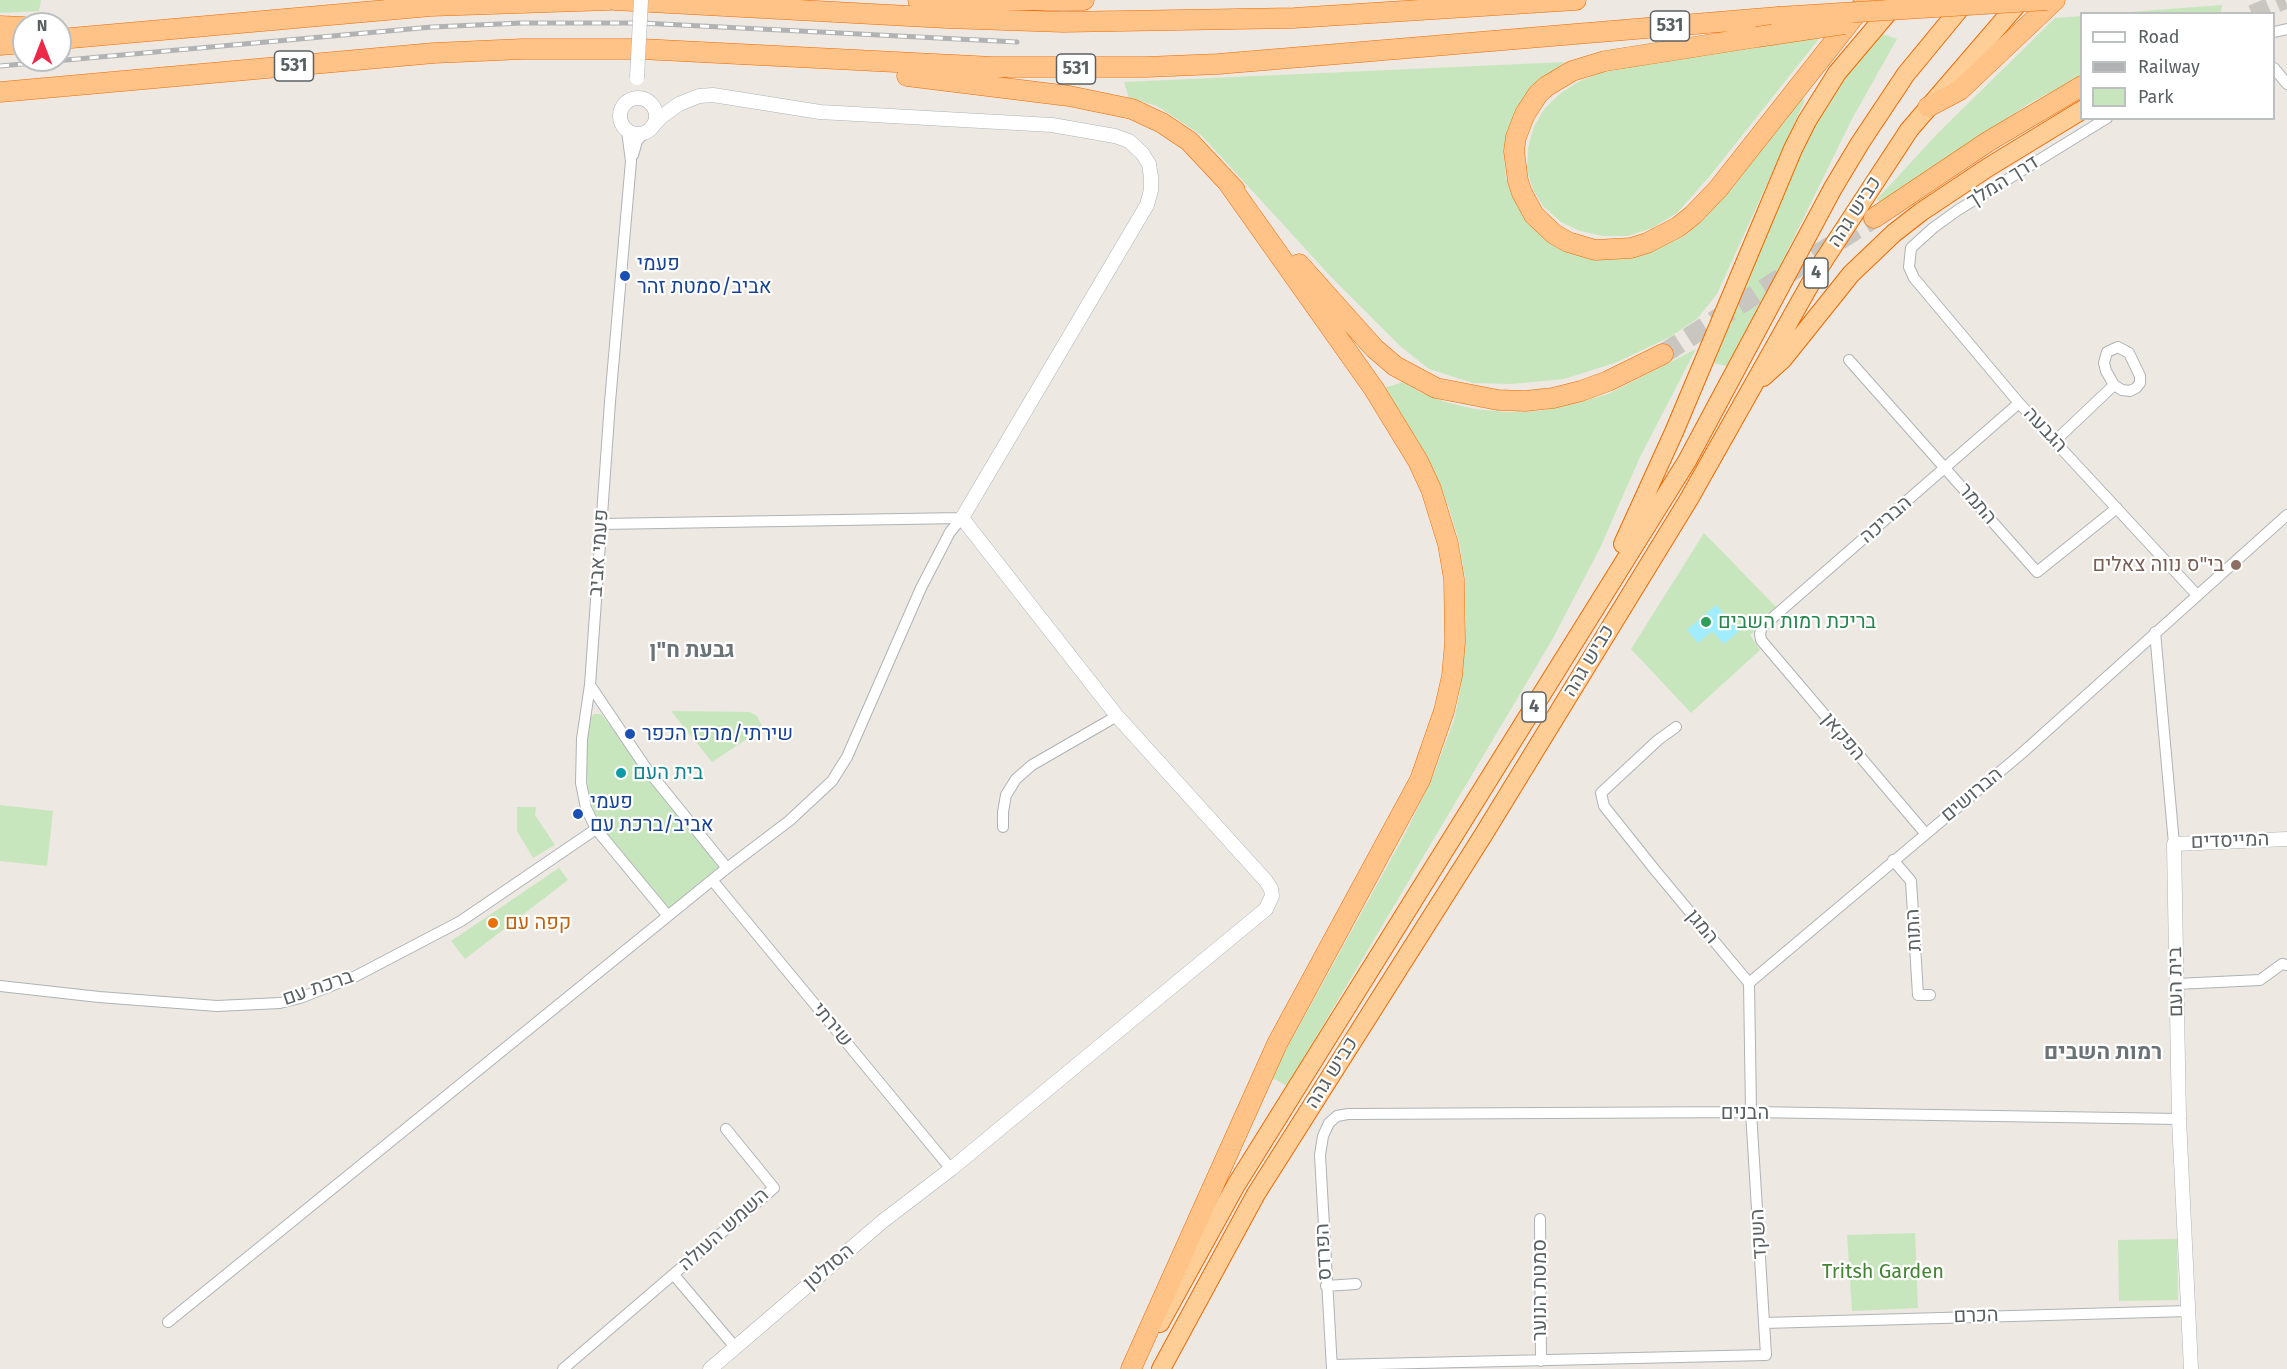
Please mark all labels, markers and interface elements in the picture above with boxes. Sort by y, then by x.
road number: 531 [1650,11,1690,41]
north arrow [12,12,72,72]
legend [2080,12,2275,120]
text: N [37,16,47,35]
text: Road [2138,26,2180,48]
road number: 531 [274,51,314,81]
road number: 531 [1056,54,1096,84]
text: Railway [2138,56,2200,78]
text: Park [2138,86,2173,108]
street label: דרך המלך [1963,151,2043,213]
street label: כביש גהה [1823,172,1887,252]
place label: פעמי אביב/סמטת זהר [637,252,772,299]
road number: 4 [1804,258,1828,288]
marker: פעמי אביב/סמטת זהר [618,269,632,283]
street label: הגבעה [2018,402,2072,458]
street label: התמר [1953,478,2001,530]
street label: הבריכה [1855,491,1917,549]
street label: פעמי אביב [584,508,614,598]
place label: בי"ס נווה צאלים [2093,553,2224,577]
marker: בי"ס נווה צאלים [2229,558,2243,572]
place label: בריכת רמות השבים [1718,610,1876,634]
marker: בריכת רמות השבים [1699,615,1713,629]
street label: כביש גהה [1558,621,1620,701]
district label: גבעת ח"ן [649,638,735,664]
road number: 4 [1522,692,1546,722]
street label: הפקאן [1816,708,1870,766]
place label: שירתי/מרכז הכפר [642,722,793,746]
marker: שירתי/מרכז הכפר [623,727,637,741]
place label: בית העם [633,761,703,785]
street label: הברושים [1936,762,2008,828]
marker: בית העם [614,766,628,780]
place label: פעמי אביב/ברכת עם [590,790,714,837]
marker: פעמי אביב/ברכת עם [571,807,585,821]
street label: המייסדים [2190,828,2270,854]
street label: המגן [1681,905,1723,949]
street label: התות [1901,908,1927,952]
place label: קפה עם [505,911,571,935]
marker: קפה עם [486,916,500,930]
street label: בית העם [2163,947,2189,1017]
street label: ברכת עם [280,965,356,1011]
street label: שירתי [807,998,857,1052]
street label: כביש גהה [1301,1033,1363,1113]
district label: רמות השבים [2044,1040,2162,1066]
street label: הבנים [1721,1101,1769,1125]
street label: השמש העולה [674,1183,774,1277]
street label: השקד [1746,1208,1772,1260]
street label: הפרדס [1311,1223,1337,1281]
street label: הסולטן [799,1239,859,1295]
street label: סמטת הנוער [1528,1239,1552,1341]
park label: Tritsh Garden [1822,1260,1944,1284]
street label: הכרם [1953,1303,1999,1329]

